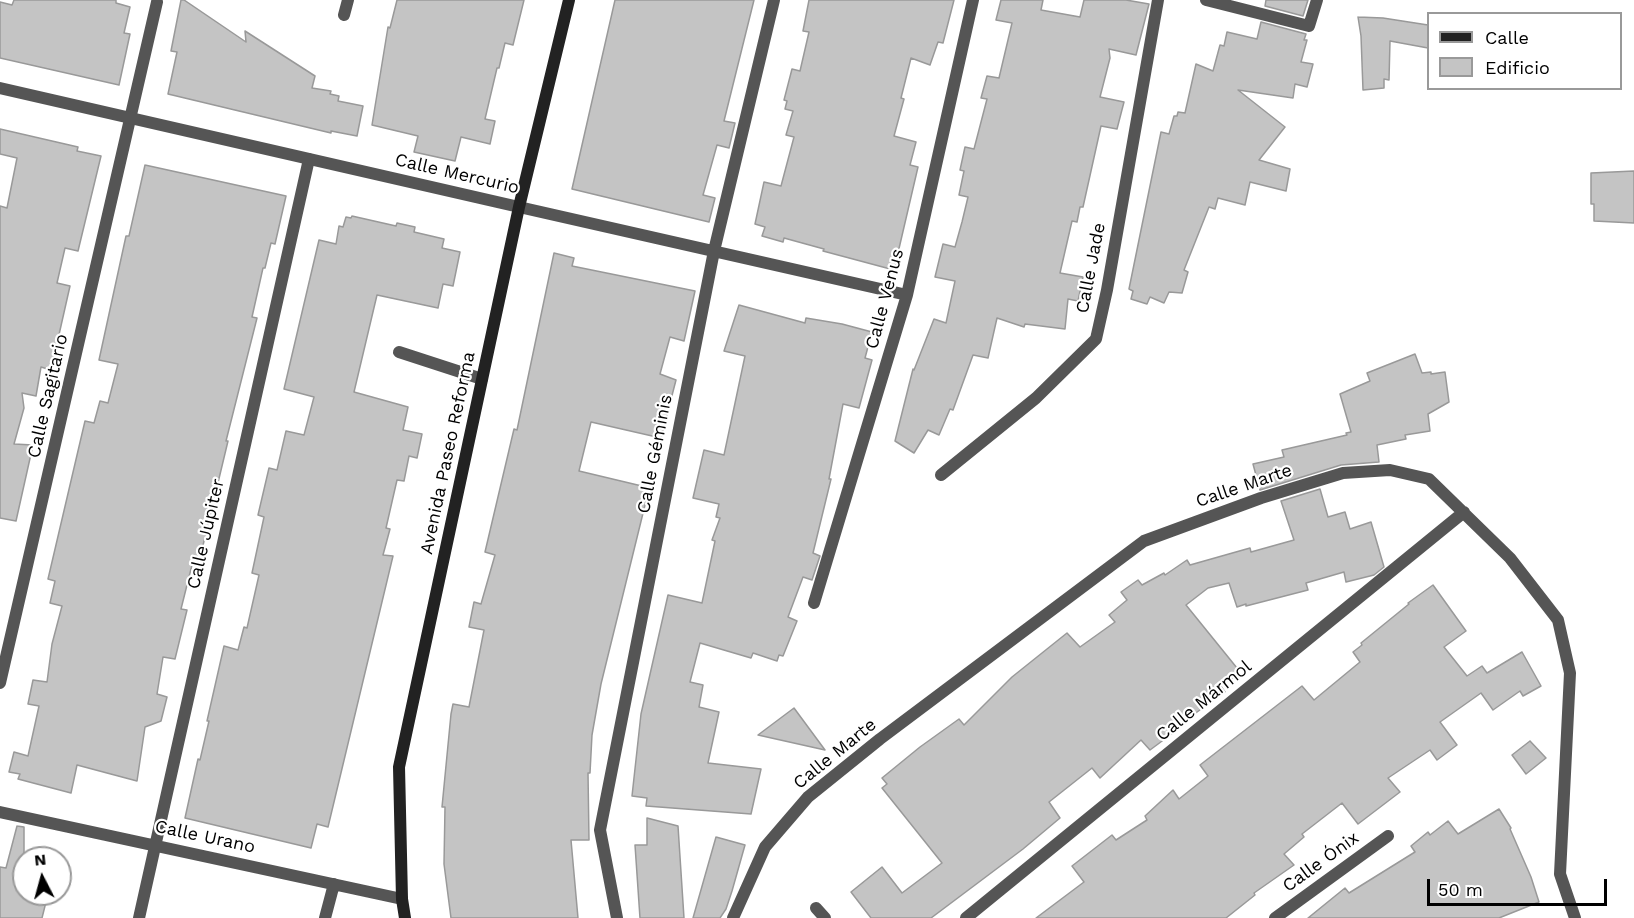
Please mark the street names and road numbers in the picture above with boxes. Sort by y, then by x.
street label: Calle Mercurio [393,149,521,199]
street label: Calle Jade [1072,221,1110,315]
street label: Calle Venus [861,246,909,352]
street label: Calle Sagitario [23,332,73,460]
street label: Avenida Paseo Reforma [416,350,480,556]
street label: Calle Géminis [633,393,677,515]
street label: Calle Marte [1193,459,1295,513]
street label: Calle Júpiter [183,477,229,591]
street label: Calle Mármol [1152,656,1256,746]
street label: Calle Marte [789,714,881,794]
street label: Calle Urano [153,816,257,858]
street label: Calle Ónix [1279,827,1363,897]

